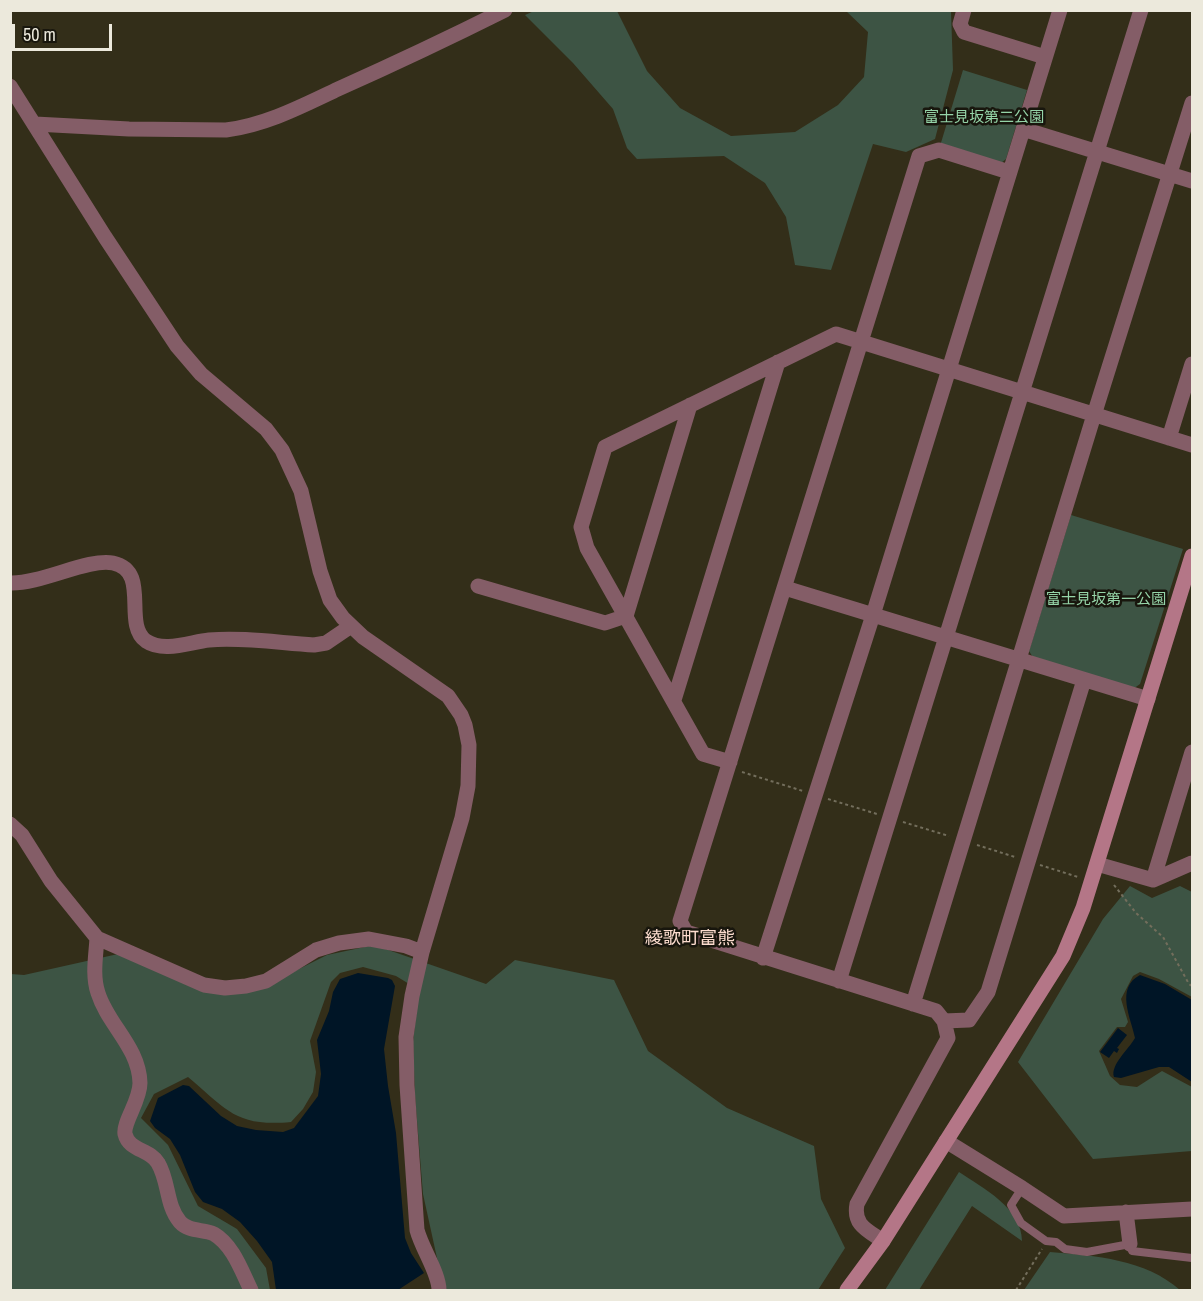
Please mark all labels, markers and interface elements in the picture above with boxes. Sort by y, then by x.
scale bar [15,12,116,50]
text: 50 m [23,22,56,47]
park label: 富士見坂第二公園 [924,109,1044,127]
park label: 富士見坂第一公園 [1046,591,1166,609]
district label: 綾歌町富熊 [645,928,735,950]

